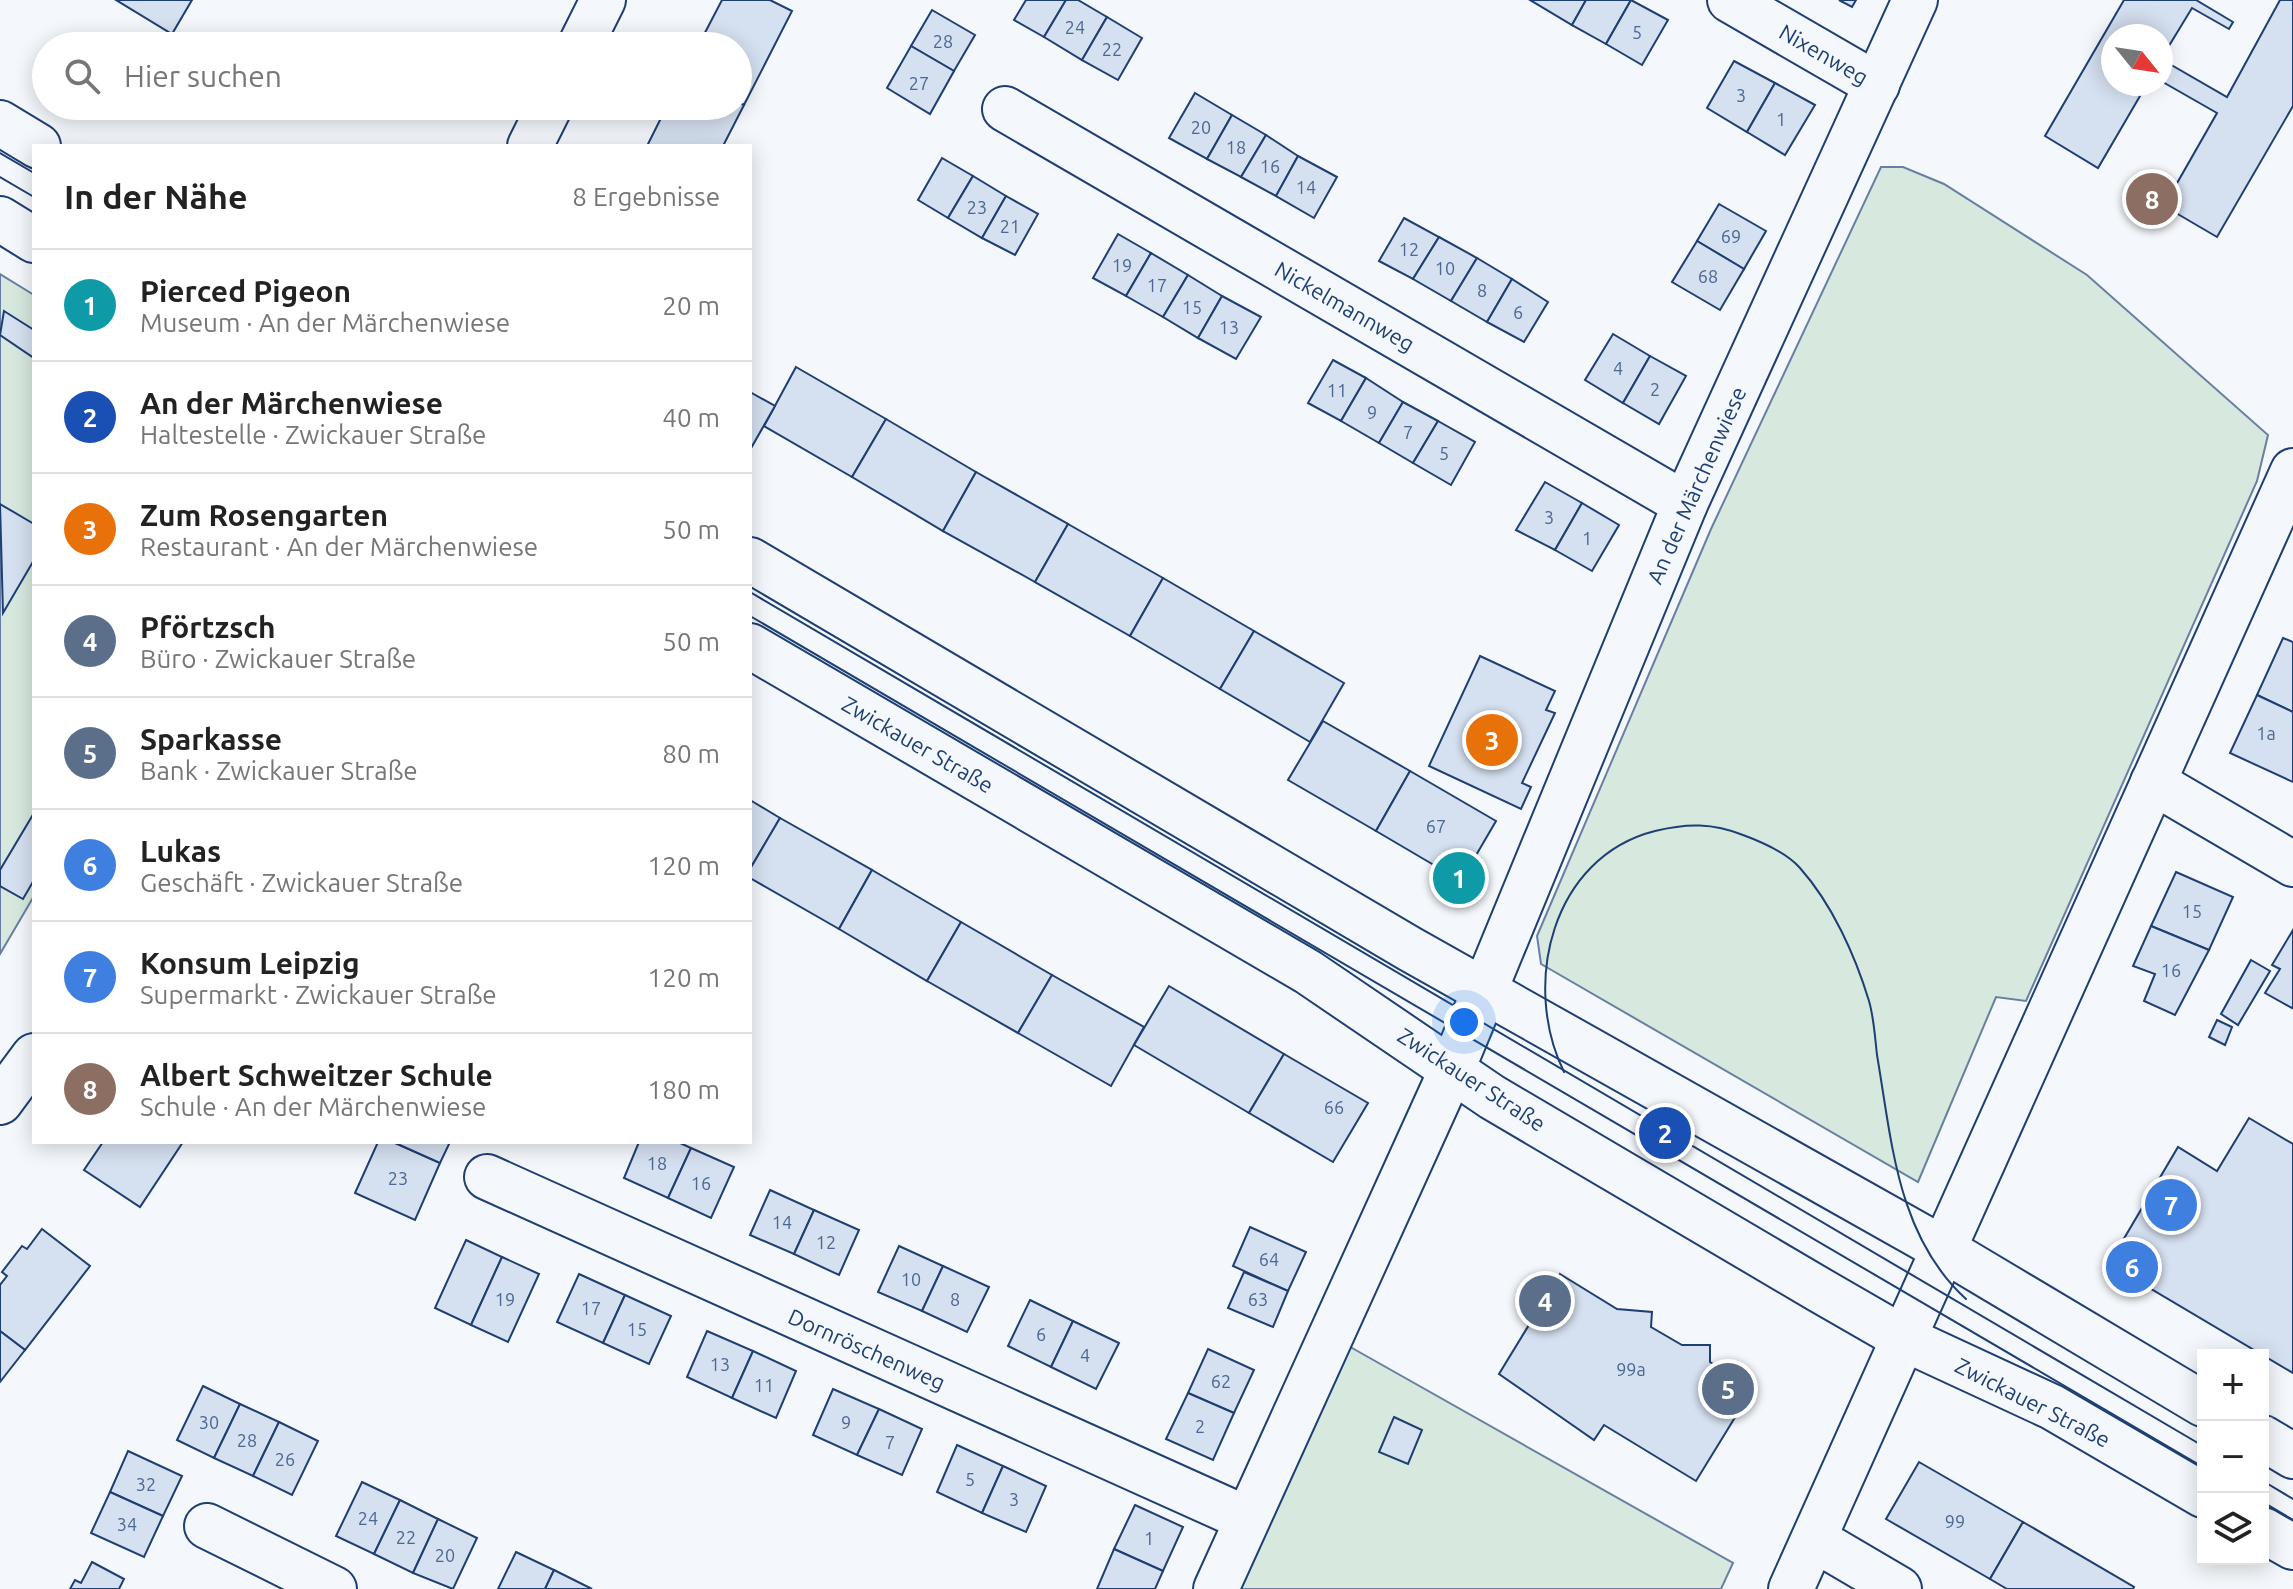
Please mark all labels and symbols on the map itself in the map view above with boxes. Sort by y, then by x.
house number: 24 [1065,17,1085,37]
street label: Nixenweg [1775,19,1873,89]
house number: 5 [1632,22,1642,42]
north arrow [2101,24,2173,96]
house number: 28 [933,31,953,51]
house number: 22 [1102,39,1122,59]
house number: 27 [909,73,929,93]
house number: 3 [1736,85,1746,105]
house number: 1 [1776,109,1786,129]
house number: 20 [1191,117,1211,137]
house number: 18 [1226,137,1246,157]
house number: 16 [1260,156,1280,176]
pin: 8 [2126,169,2178,229]
house number: 14 [1296,177,1316,197]
house number: 23 [967,197,987,217]
house number: 21 [1000,216,1020,236]
house number: 69 [1721,226,1741,246]
house number: 12 [1399,239,1419,259]
house number: 19 [1112,255,1132,275]
street label: Nickelmannweg [1271,256,1419,356]
house number: 10 [1435,258,1455,278]
house number: 68 [1698,266,1718,286]
house number: 17 [1147,275,1167,295]
house number: 8 [1477,280,1487,300]
house number: 15 [1182,297,1202,317]
house number: 6 [1513,302,1523,322]
house number: 13 [1219,317,1239,337]
house number: 4 [1613,358,1623,378]
house number: 2 [1650,379,1660,399]
house number: 11 [1327,380,1347,400]
street label: An der Märchenwiese [1641,383,1751,587]
house number: 9 [1367,402,1377,422]
house number: 7 [1403,422,1413,442]
house number: 5 [1439,443,1449,463]
house number: 3 [1544,507,1554,527]
house number: 1 [1582,528,1592,548]
street label: Zwickauer Straße [838,691,998,797]
pin: 3 [1466,710,1518,770]
house number: 1a [2256,723,2276,743]
house number: 67 [1426,816,1446,836]
pin: 1 [1433,848,1485,908]
house number: 15 [2182,901,2202,921]
house number: 16 [2161,960,2181,980]
your location [1444,1002,1484,1042]
street label: Zwickauer Straße [1394,1022,1550,1136]
house number: 66 [1324,1097,1344,1117]
pin: 2 [1639,1103,1691,1163]
house number: 18 [647,1153,667,1173]
house number: 23 [388,1168,408,1188]
house number: 16 [691,1173,711,1193]
pin: 7 [2145,1175,2197,1235]
house number: 14 [772,1212,792,1232]
house number: 12 [816,1232,836,1252]
pin: 6 [2106,1237,2158,1297]
house number: 64 [1259,1249,1279,1269]
house number: 10 [901,1269,921,1289]
pin: 4 [1519,1271,1571,1331]
house number: 19 [495,1289,515,1309]
house number: 8 [950,1289,960,1309]
house number: 63 [1248,1289,1268,1309]
house number: 17 [581,1298,601,1318]
street label: Dornröschenweg [785,1303,949,1395]
house number: 15 [627,1319,647,1339]
house number: 6 [1036,1324,1046,1344]
house number: 4 [1080,1345,1090,1365]
street label: Zwickauer Straße [1951,1352,2115,1452]
house number: 13 [710,1354,730,1374]
house number: 99a [1616,1359,1646,1379]
pin: 5 [1702,1359,1754,1419]
house number: 62 [1211,1371,1231,1391]
house number: 11 [754,1375,774,1395]
house number: 30 [199,1412,219,1432]
house number: 9 [841,1412,851,1432]
house number: 2 [1195,1416,1205,1436]
house number: 28 [237,1430,257,1450]
house number: 7 [885,1432,895,1452]
house number: 26 [275,1449,295,1469]
house number: 5 [965,1469,975,1489]
house number: 32 [136,1474,156,1494]
house number: 3 [1009,1489,1019,1509]
house number: 24 [358,1508,378,1528]
house number: 99 [1945,1511,1965,1531]
house number: 34 [117,1514,137,1534]
house number: 22 [396,1527,416,1547]
house number: 1 [1144,1528,1154,1548]
house number: 20 [435,1545,455,1565]

